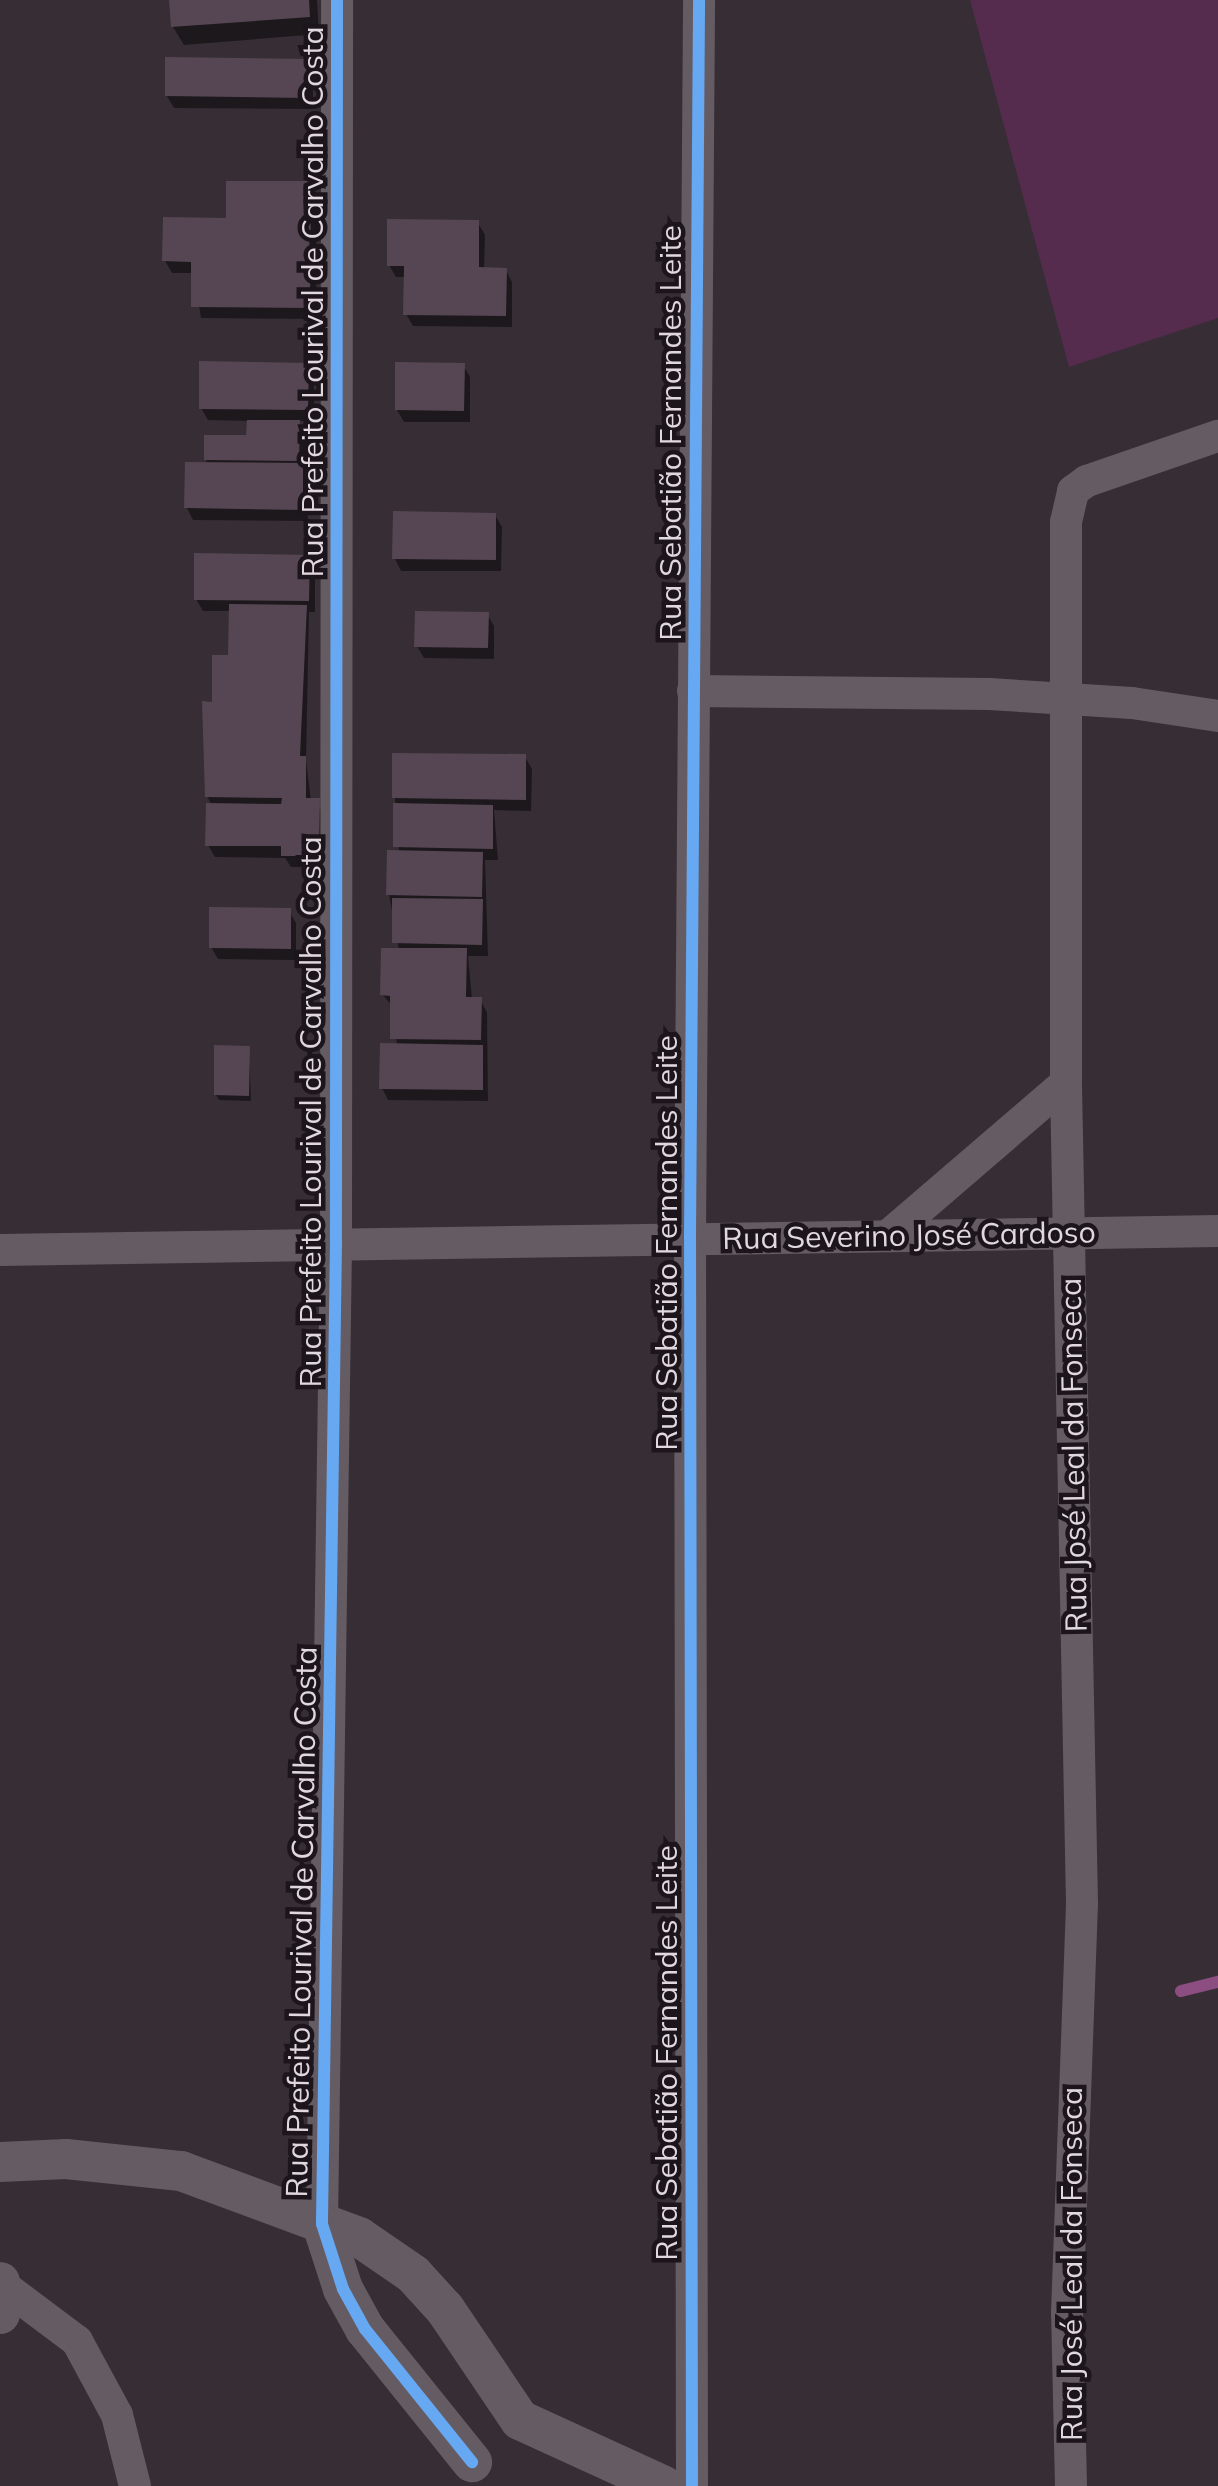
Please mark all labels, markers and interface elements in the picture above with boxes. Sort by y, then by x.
street label: Rua Prefeito Lourival de Carvalho Costa [294,26,330,578]
street label: Rua Sebatião Fernandes Leite [652,225,688,641]
street label: Rua Prefeito Lourival de Carvalho Costa [292,836,328,1388]
street label: Rua Sebatião Fernandes Leite [648,1035,684,1451]
street label: Rua Severino José Cardoso [722,1214,1096,1256]
street label: Rua José Leal da Fonseca [1052,1278,1094,1632]
street label: Rua Prefeito Lourival de Carvalho Costa [278,1646,324,2198]
street label: Rua Sebatião Fernandes Leite [648,1845,684,2261]
street label: Rua José Leal da Fonseca [1053,2087,1089,2441]

